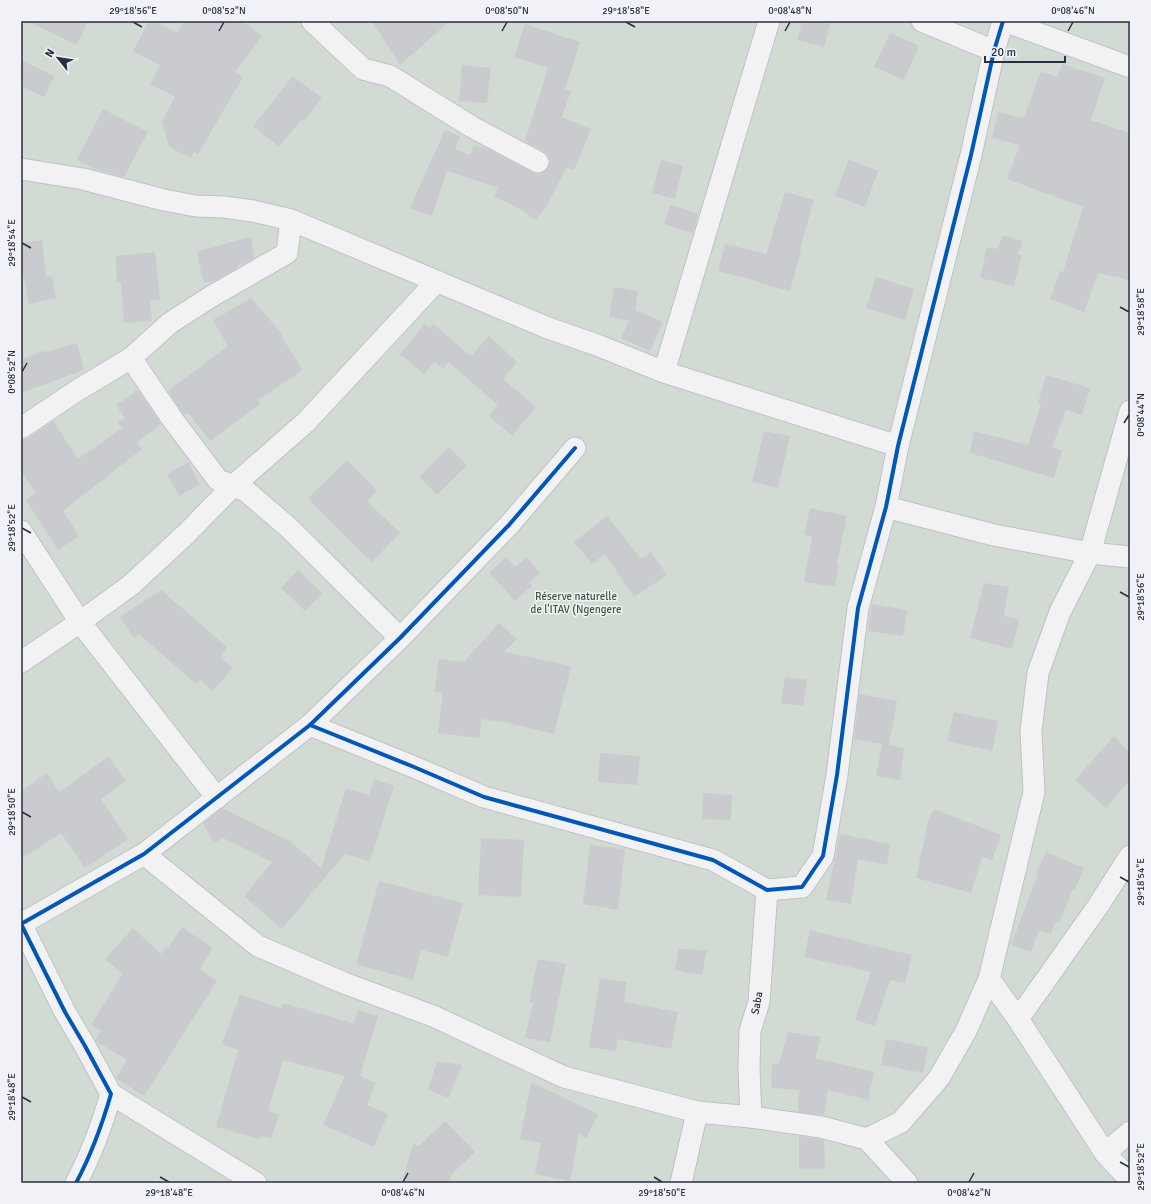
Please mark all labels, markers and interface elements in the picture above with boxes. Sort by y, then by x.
text: 29°18'56"E [109,5,157,17]
text: 0°08'52"N [202,5,246,17]
text: 0°08'50"N [485,5,529,17]
text: 29°18'58"E [602,5,650,17]
text: 0°08'48"N [768,5,812,17]
text: 0°08'46"N [1051,5,1095,17]
north arrow [38,38,78,78]
scale bar [985,38,1065,64]
text: 20 m [991,45,1016,60]
text: N [42,47,57,60]
text: 29°18'54"E [6,219,18,267]
text: 29°18'58"E [1135,288,1147,336]
text: 0°08'52"N [6,350,18,394]
text: 0°08'44"N [1135,393,1147,437]
text: 29°18'52"E [6,504,18,552]
text: 29°18'56"E [1135,573,1147,621]
park label: Réserve naturelle de l'ITAV (Ngengere [531,590,621,616]
text: 29°18'50"E [6,788,18,836]
text: 29°18'54"E [1135,858,1147,906]
street label: Saba [748,990,766,1016]
text: 29°18'48"E [6,1073,18,1121]
text: 29°18'52"E [1135,1143,1147,1191]
text: 29°18'48"E [145,1187,193,1199]
text: 0°08'46"N [381,1187,425,1199]
text: 29°18'50"E [638,1187,686,1199]
text: 0°08'42"N [947,1187,991,1199]

